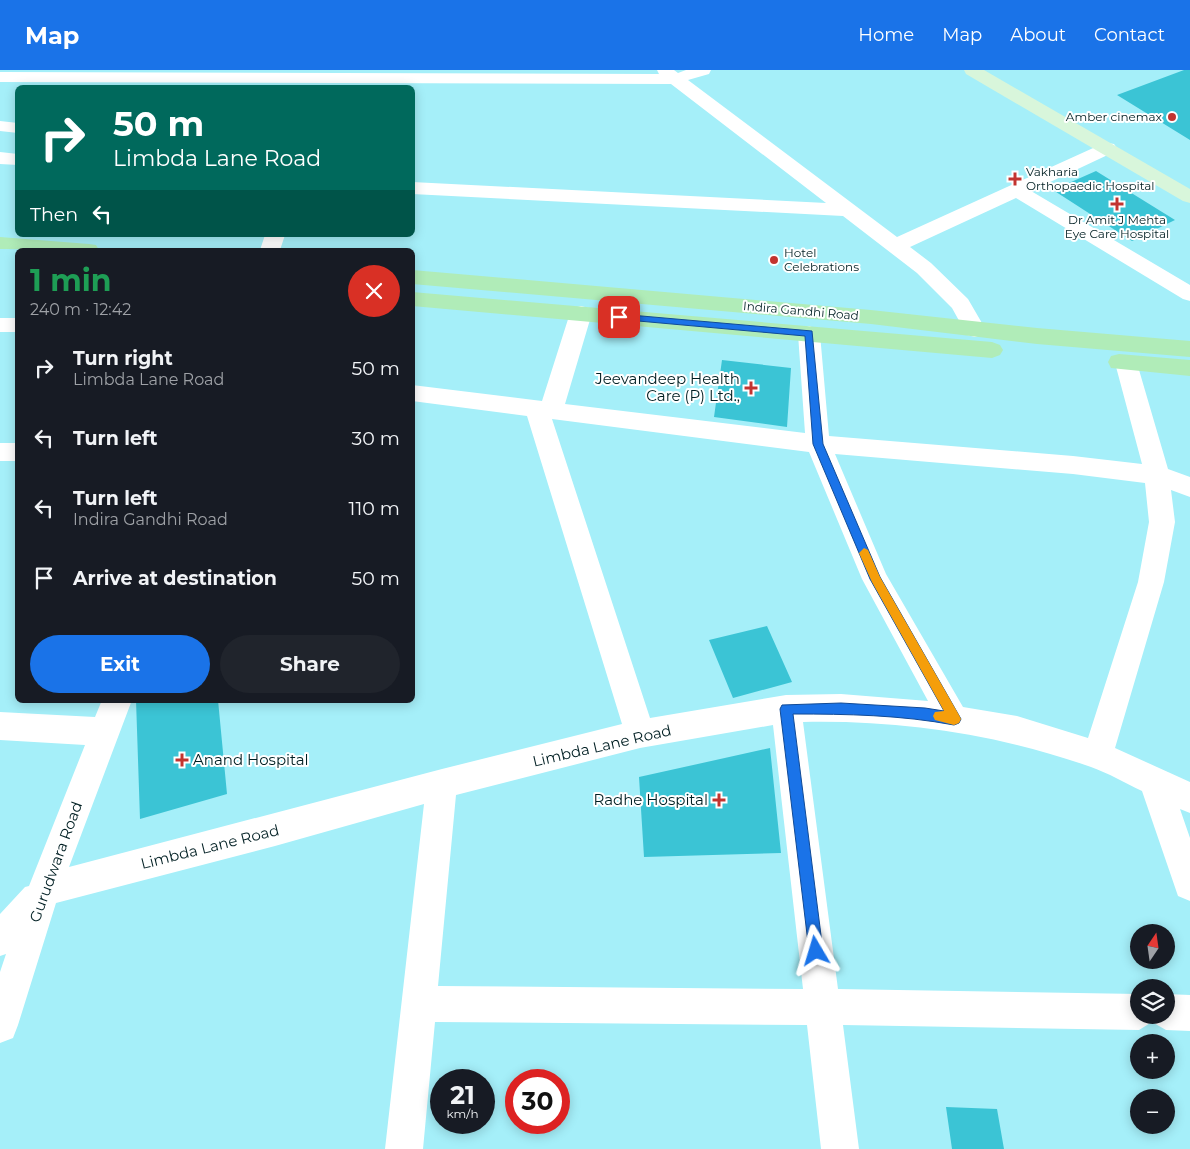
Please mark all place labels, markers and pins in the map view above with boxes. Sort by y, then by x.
place label: Amber cinemax [1066,109,1163,124]
marker: Amber cinemax [1166,111,1178,123]
place label: Vakharia Orthopaedic Hospital [1026,164,1155,193]
marker: Vakharia Orthopaedic Hospital [1008,172,1022,186]
marker: Dr Amit J Mehta Eye Care Hospital [1110,197,1124,211]
place label: Dr Amit J Mehta Eye Care Hospital [1065,212,1169,241]
place label: Hotel Celebrations [784,245,859,274]
marker: Hotel Celebrations [768,254,780,266]
pin [598,296,640,338]
place label: Jeevandeep Health Care (P) Ltd., [594,369,740,405]
marker: Jeevandeep Health Care (P) Ltd., [744,381,758,395]
place label: Anand Hospital [193,750,309,769]
marker: Anand Hospital [175,753,189,767]
place label: Radhe Hospital [593,790,708,809]
marker: Radhe Hospital [712,793,726,807]

